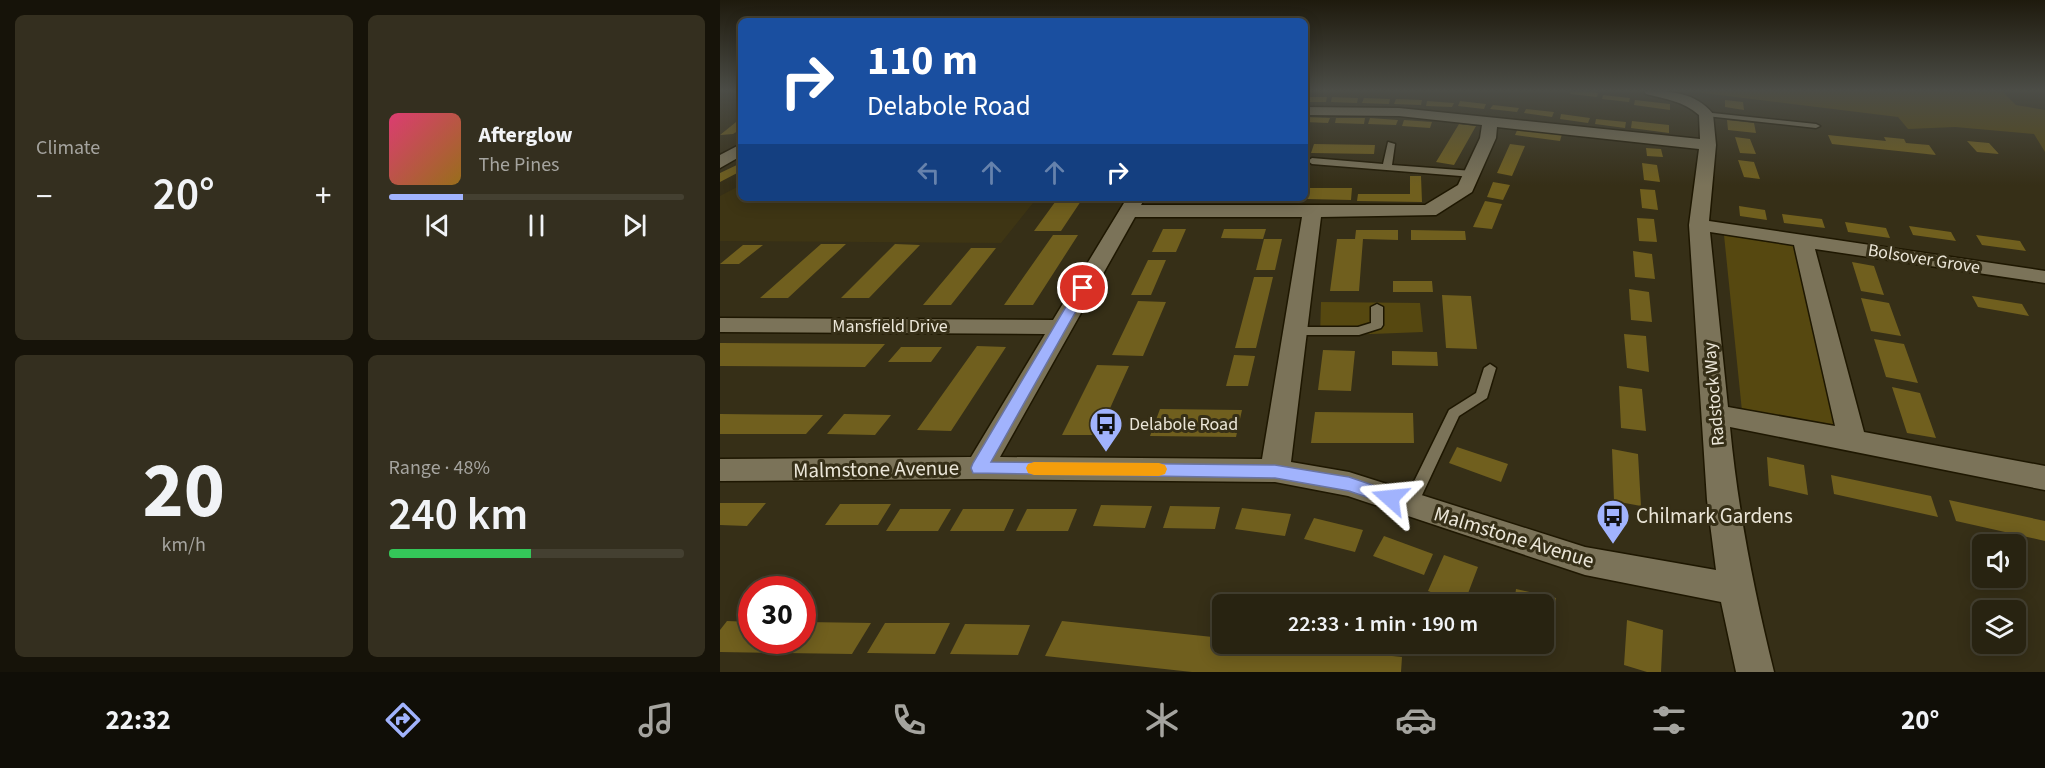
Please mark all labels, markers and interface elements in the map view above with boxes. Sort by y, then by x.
text: 110 m [867,31,978,91]
icon: right [768,42,846,120]
text: Delabole Road [867,87,1031,126]
text: Afterglow [479,119,573,151]
text: Climate [36,134,100,162]
text: The Pines [479,151,560,179]
icon: left [912,156,945,189]
icon: ahead [975,156,1008,189]
icon: ahead [1038,156,1071,189]
icon: right [1101,156,1134,189]
text: 20° [153,163,215,227]
text: − [36,173,52,220]
text: + [315,173,332,220]
icon: previous [421,209,454,242]
icon: pause [520,209,553,242]
icon: next [618,209,651,242]
street label: Bolsover Grove [1866,238,1982,280]
pin [1057,262,1108,313]
icon: arrive [1066,271,1099,304]
street label: Mansfield Drive [832,314,948,339]
street label: Radstock Way [1697,340,1731,447]
bus stop icon: Delabole Road [1088,406,1124,453]
place label: Delabole Road [1129,412,1238,437]
text: 20 [143,436,225,547]
street label: Malmstone Avenue [793,453,959,485]
text: Range · 48% [389,454,490,482]
position arrow [1358,466,1422,530]
text: 240 km [389,483,528,547]
street label: Malmstone Avenue [1430,498,1598,576]
bus stop icon: Chilmark Gardens [1595,498,1631,545]
place label: Chilmark Gardens [1636,501,1793,531]
text: km/h [162,531,206,559]
map controls [1972,534,2026,654]
button: sound [1972,534,2026,588]
speed limit sign: 30 [738,576,816,654]
button: layers [1972,600,2026,654]
text: 22:33 · 1 min · 190 m [1288,608,1478,640]
icon: directions [382,699,424,741]
icon: music [635,699,677,741]
icon: phone [888,699,930,741]
icon: climate [1141,699,1183,741]
icon: car [1395,699,1437,741]
icon: filters [1648,699,1690,741]
text: 22:32 [106,701,171,740]
text: 20° [1901,701,1939,740]

